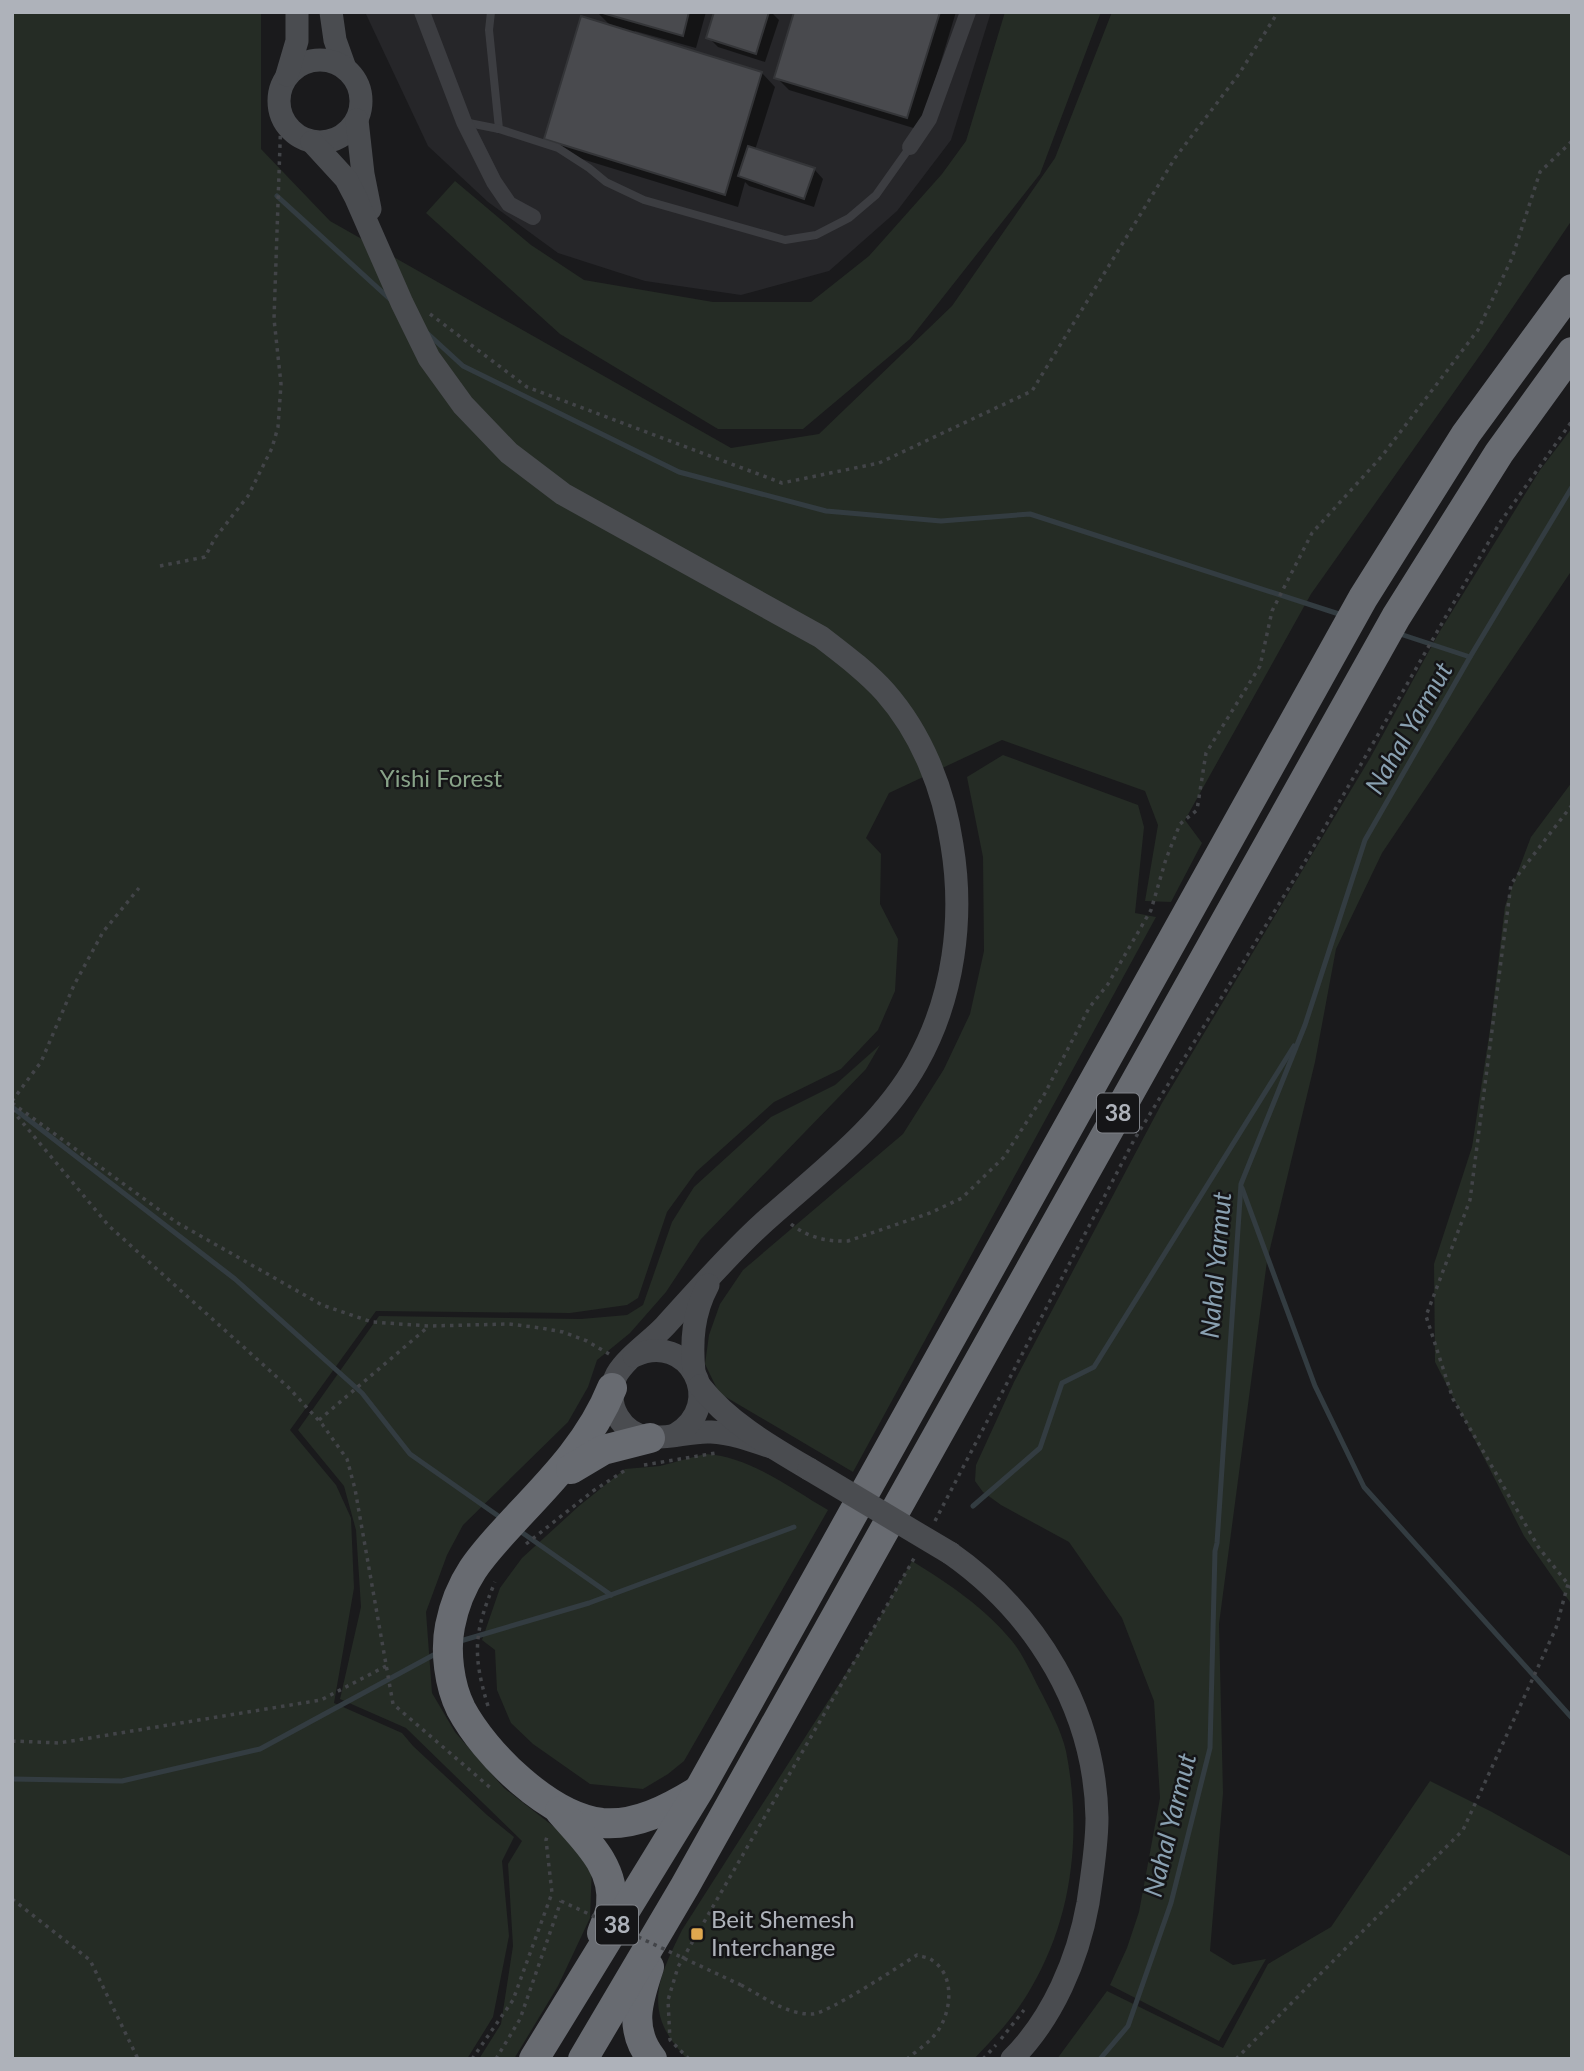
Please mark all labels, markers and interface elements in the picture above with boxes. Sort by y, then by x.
water label: Nahal Yarmut [1357,656,1459,799]
park label: Yishi Forest [380,763,503,792]
road number: 38 [1097,1094,1139,1132]
water label: Nahal Yarmut [1193,1190,1237,1340]
water label: Nahal Yarmut [1136,1749,1202,1900]
place label: Beit Shemesh Interchange [711,1904,855,1961]
road number: 38 [596,1906,638,1944]
marker: Beit Shemesh Interchange [689,1926,705,1942]

